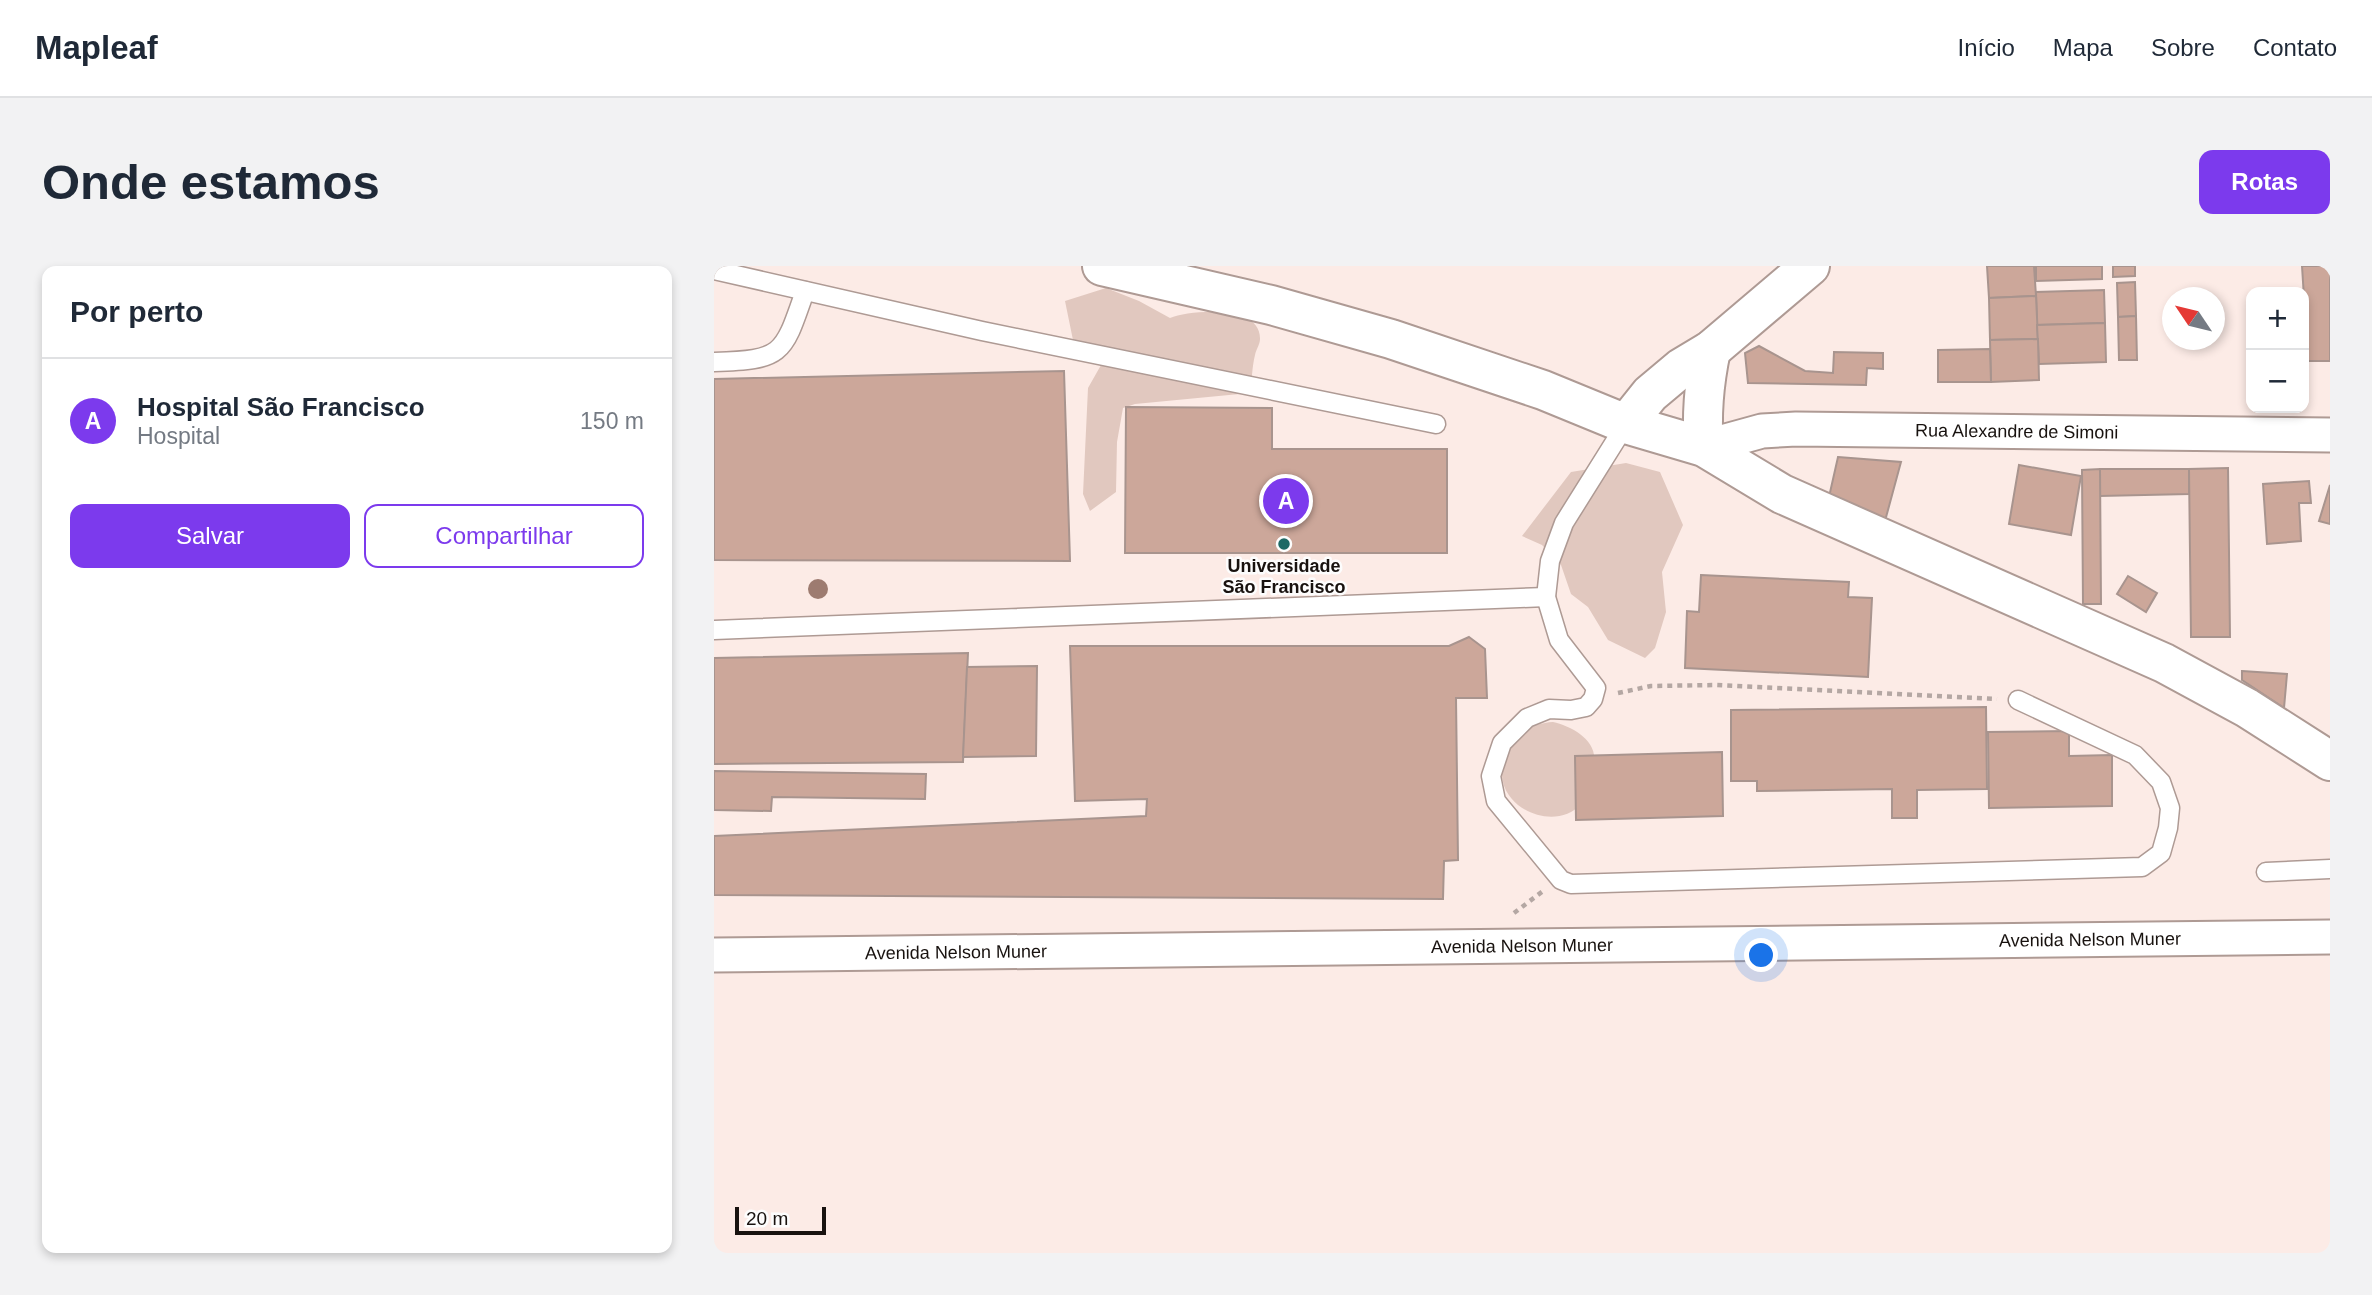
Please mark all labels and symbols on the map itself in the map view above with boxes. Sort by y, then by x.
north arrow [2162,287,2225,350]
street label: Rua Alexandre de Simoni [1915,420,2118,443]
pin: A [1263,475,1309,527]
marker: Universidade São Francisco [1276,536,1292,552]
place label: Universidade São Francisco [1222,556,1346,597]
street label: Avenida Nelson Muner [1999,929,2181,951]
street label: Avenida Nelson Muner [1431,935,1613,957]
your location [1744,938,1778,972]
street label: Avenida Nelson Muner [865,941,1047,963]
scale bar [735,1204,826,1236]

